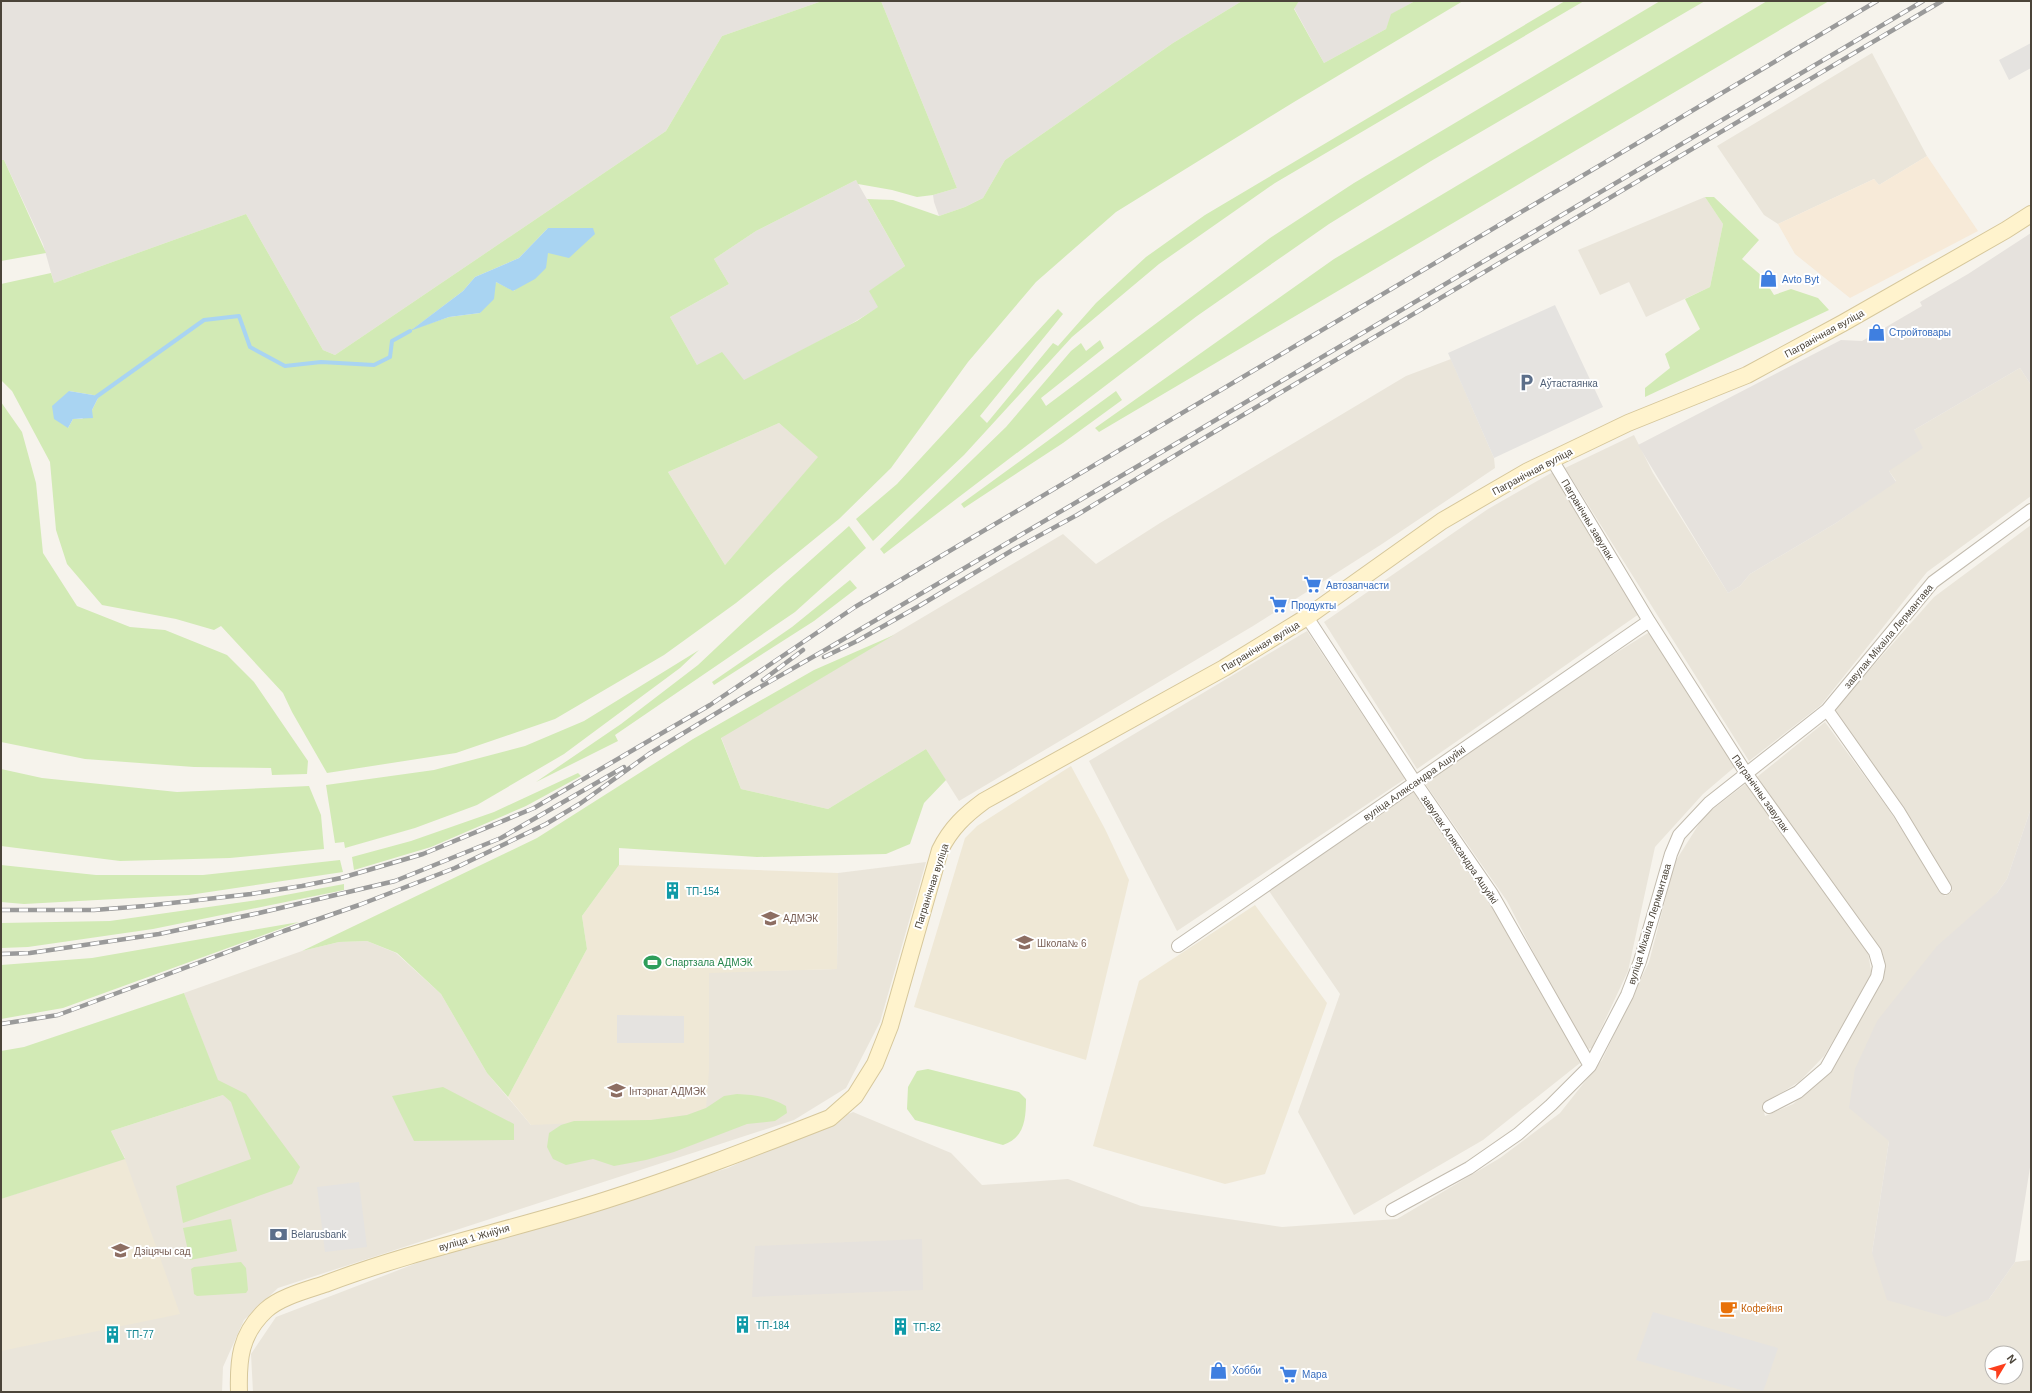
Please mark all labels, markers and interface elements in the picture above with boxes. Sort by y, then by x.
shop icon: Avto Byt [1759,269,1779,289]
place label: Avto Byt [1782,274,1819,285]
street label: Пагранічная вуліца [1783,307,1866,360]
shop icon: Стройтовары [1866,322,1886,342]
place label: Стройтовары [1889,327,1951,338]
parking icon: Аўтастаянка [1517,373,1537,393]
place label: Аўтастаянка [1540,378,1598,389]
street label: Пагранічная вуліца [1490,445,1574,497]
street label: Пагранічны завулак [1559,477,1616,562]
supermarket icon: Автозапчасти [1303,575,1323,595]
place label: Автозапчасти [1326,580,1389,591]
street label: завулак Міхаіла Лермантава [1842,582,1935,691]
supermarket icon: Продукты [1268,595,1288,615]
place label: Продукты [1291,600,1336,611]
street label: Пагранічная вуліца [1219,619,1302,674]
street label: вуліца Аляксандра Ашуйкі [1361,744,1467,823]
street label: Пагранічны завулак [1730,753,1792,835]
street label: завулак Аляксандра Ашуйкі [1419,793,1500,906]
street label: Пагранічная вуліца [912,842,951,930]
street label: вуліца Міхаіла Лермантава [1626,862,1673,986]
building icon: ТП-154 [663,881,683,901]
place label: ТП-154 [686,886,720,897]
school or university icon: АДМЭК [760,908,780,928]
place label: АДМЭК [783,913,818,924]
school or university icon: Школа№ 6 [1014,933,1034,953]
place label: Школа№ 6 [1037,938,1087,949]
sports icon: Спартзала АДМЭК [642,952,662,972]
place label: Спартзала АДМЭК [665,957,753,968]
school or university icon: Інтэрнат АДМЭК [606,1081,626,1101]
place label: Інтэрнат АДМЭК [629,1086,706,1097]
street label: вуліца 1 Жніўня [437,1222,511,1253]
bank icon: Belarusbank [268,1224,288,1244]
place label: Belarusbank [291,1229,348,1240]
school or university icon: Дзіцячы сад [111,1241,131,1261]
place label: Дзіцячы сад [134,1246,191,1257]
cafe icon: Кофейня [1718,1298,1738,1318]
place label: Кофейня [1741,1303,1783,1314]
building icon: ТП-184 [733,1315,753,1335]
building icon: ТП-82 [890,1317,910,1337]
place label: ТП-184 [756,1320,790,1331]
place label: ТП-82 [913,1322,941,1333]
building icon: ТП-77 [103,1324,123,1344]
place label: ТП-77 [126,1329,154,1340]
north arrow [1984,1345,2024,1385]
text: N [2005,1352,2019,1366]
shop icon: Хобби [1209,1360,1229,1380]
supermarket icon: Мара [1279,1364,1299,1384]
place label: Хобби [1232,1365,1261,1376]
place label: Мара [1302,1369,1328,1380]

